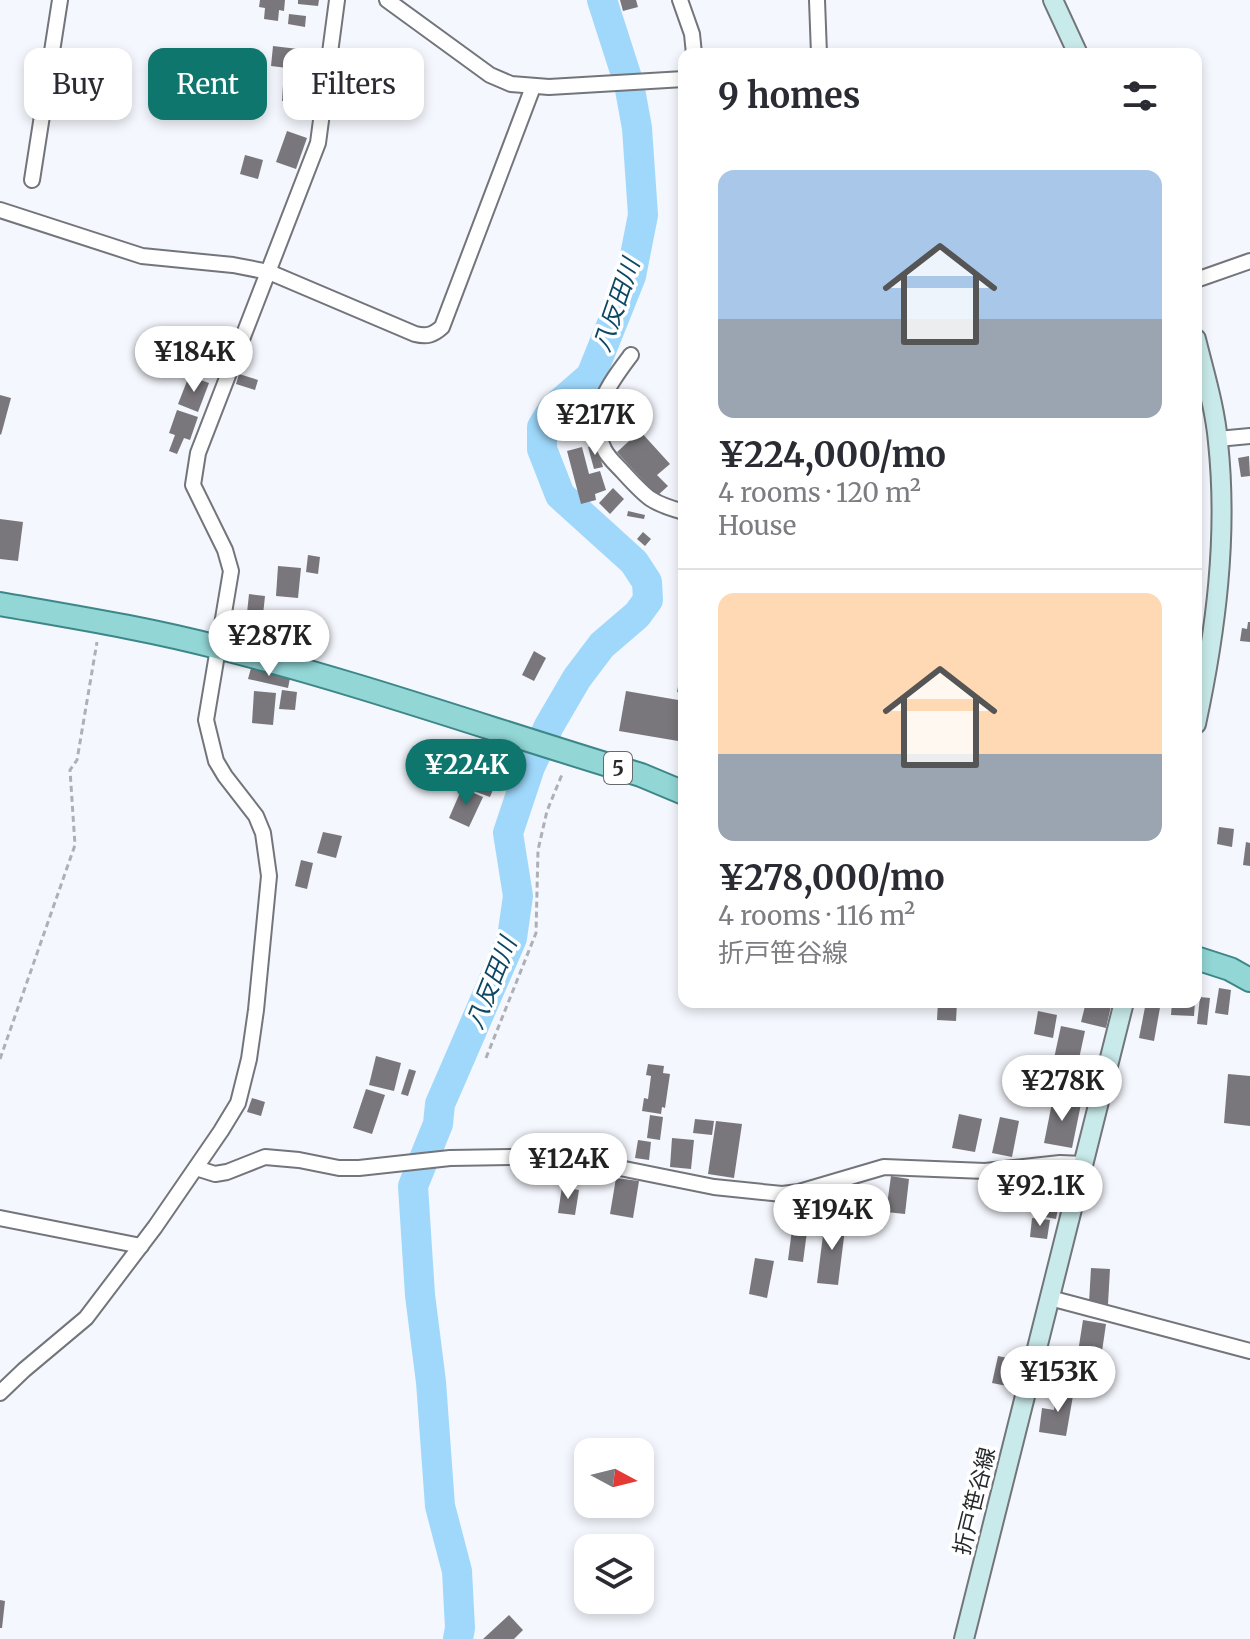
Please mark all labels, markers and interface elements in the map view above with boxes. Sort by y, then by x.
chip: Buy [24,48,132,120]
chip: Rent [148,48,267,120]
chip: Filters [283,48,424,120]
icon: filters [1118,74,1162,118]
text: 9 homes [718,75,860,117]
icon: home [868,222,1012,366]
water label: 八反田川 [586,252,647,355]
pin: ¥184K [138,326,250,394]
text: ¥184K [153,335,235,368]
pin: ¥217K [539,389,651,457]
text: ¥217K [555,398,635,431]
text: ¥224,000/mo [718,434,946,476]
text: 4 rooms · 120 m² [718,476,921,509]
text: House [718,509,796,542]
pin: ¥287K [213,610,325,678]
text: ¥287K [226,619,312,652]
icon: home [868,645,1012,789]
pin: ¥224K [410,739,522,807]
text: ¥224K [423,748,509,781]
road number: 5 [604,752,632,784]
text: ¥278,000/mo [718,857,944,899]
text: 4 rooms · 116 m² [718,899,915,932]
water label: 八反田川 [459,930,524,1033]
text: 折戸笹谷線 [718,936,848,969]
pin: ¥278K [1006,1055,1118,1123]
text: ¥278K [1020,1064,1104,1097]
pin: ¥124K [512,1133,624,1201]
text: ¥124K [527,1142,609,1175]
pin: ¥92.1K [975,1160,1105,1228]
text: ¥92.1K [996,1169,1084,1202]
pin: ¥194K [776,1184,888,1252]
text: ¥194K [791,1193,873,1226]
pin: ¥153K [1002,1346,1114,1414]
text: ¥153K [1019,1355,1097,1388]
north arrow [574,1438,654,1518]
map controls [574,1438,654,1614]
street label: 折戸笹谷線 [947,1444,1001,1558]
button: layers [574,1534,654,1614]

